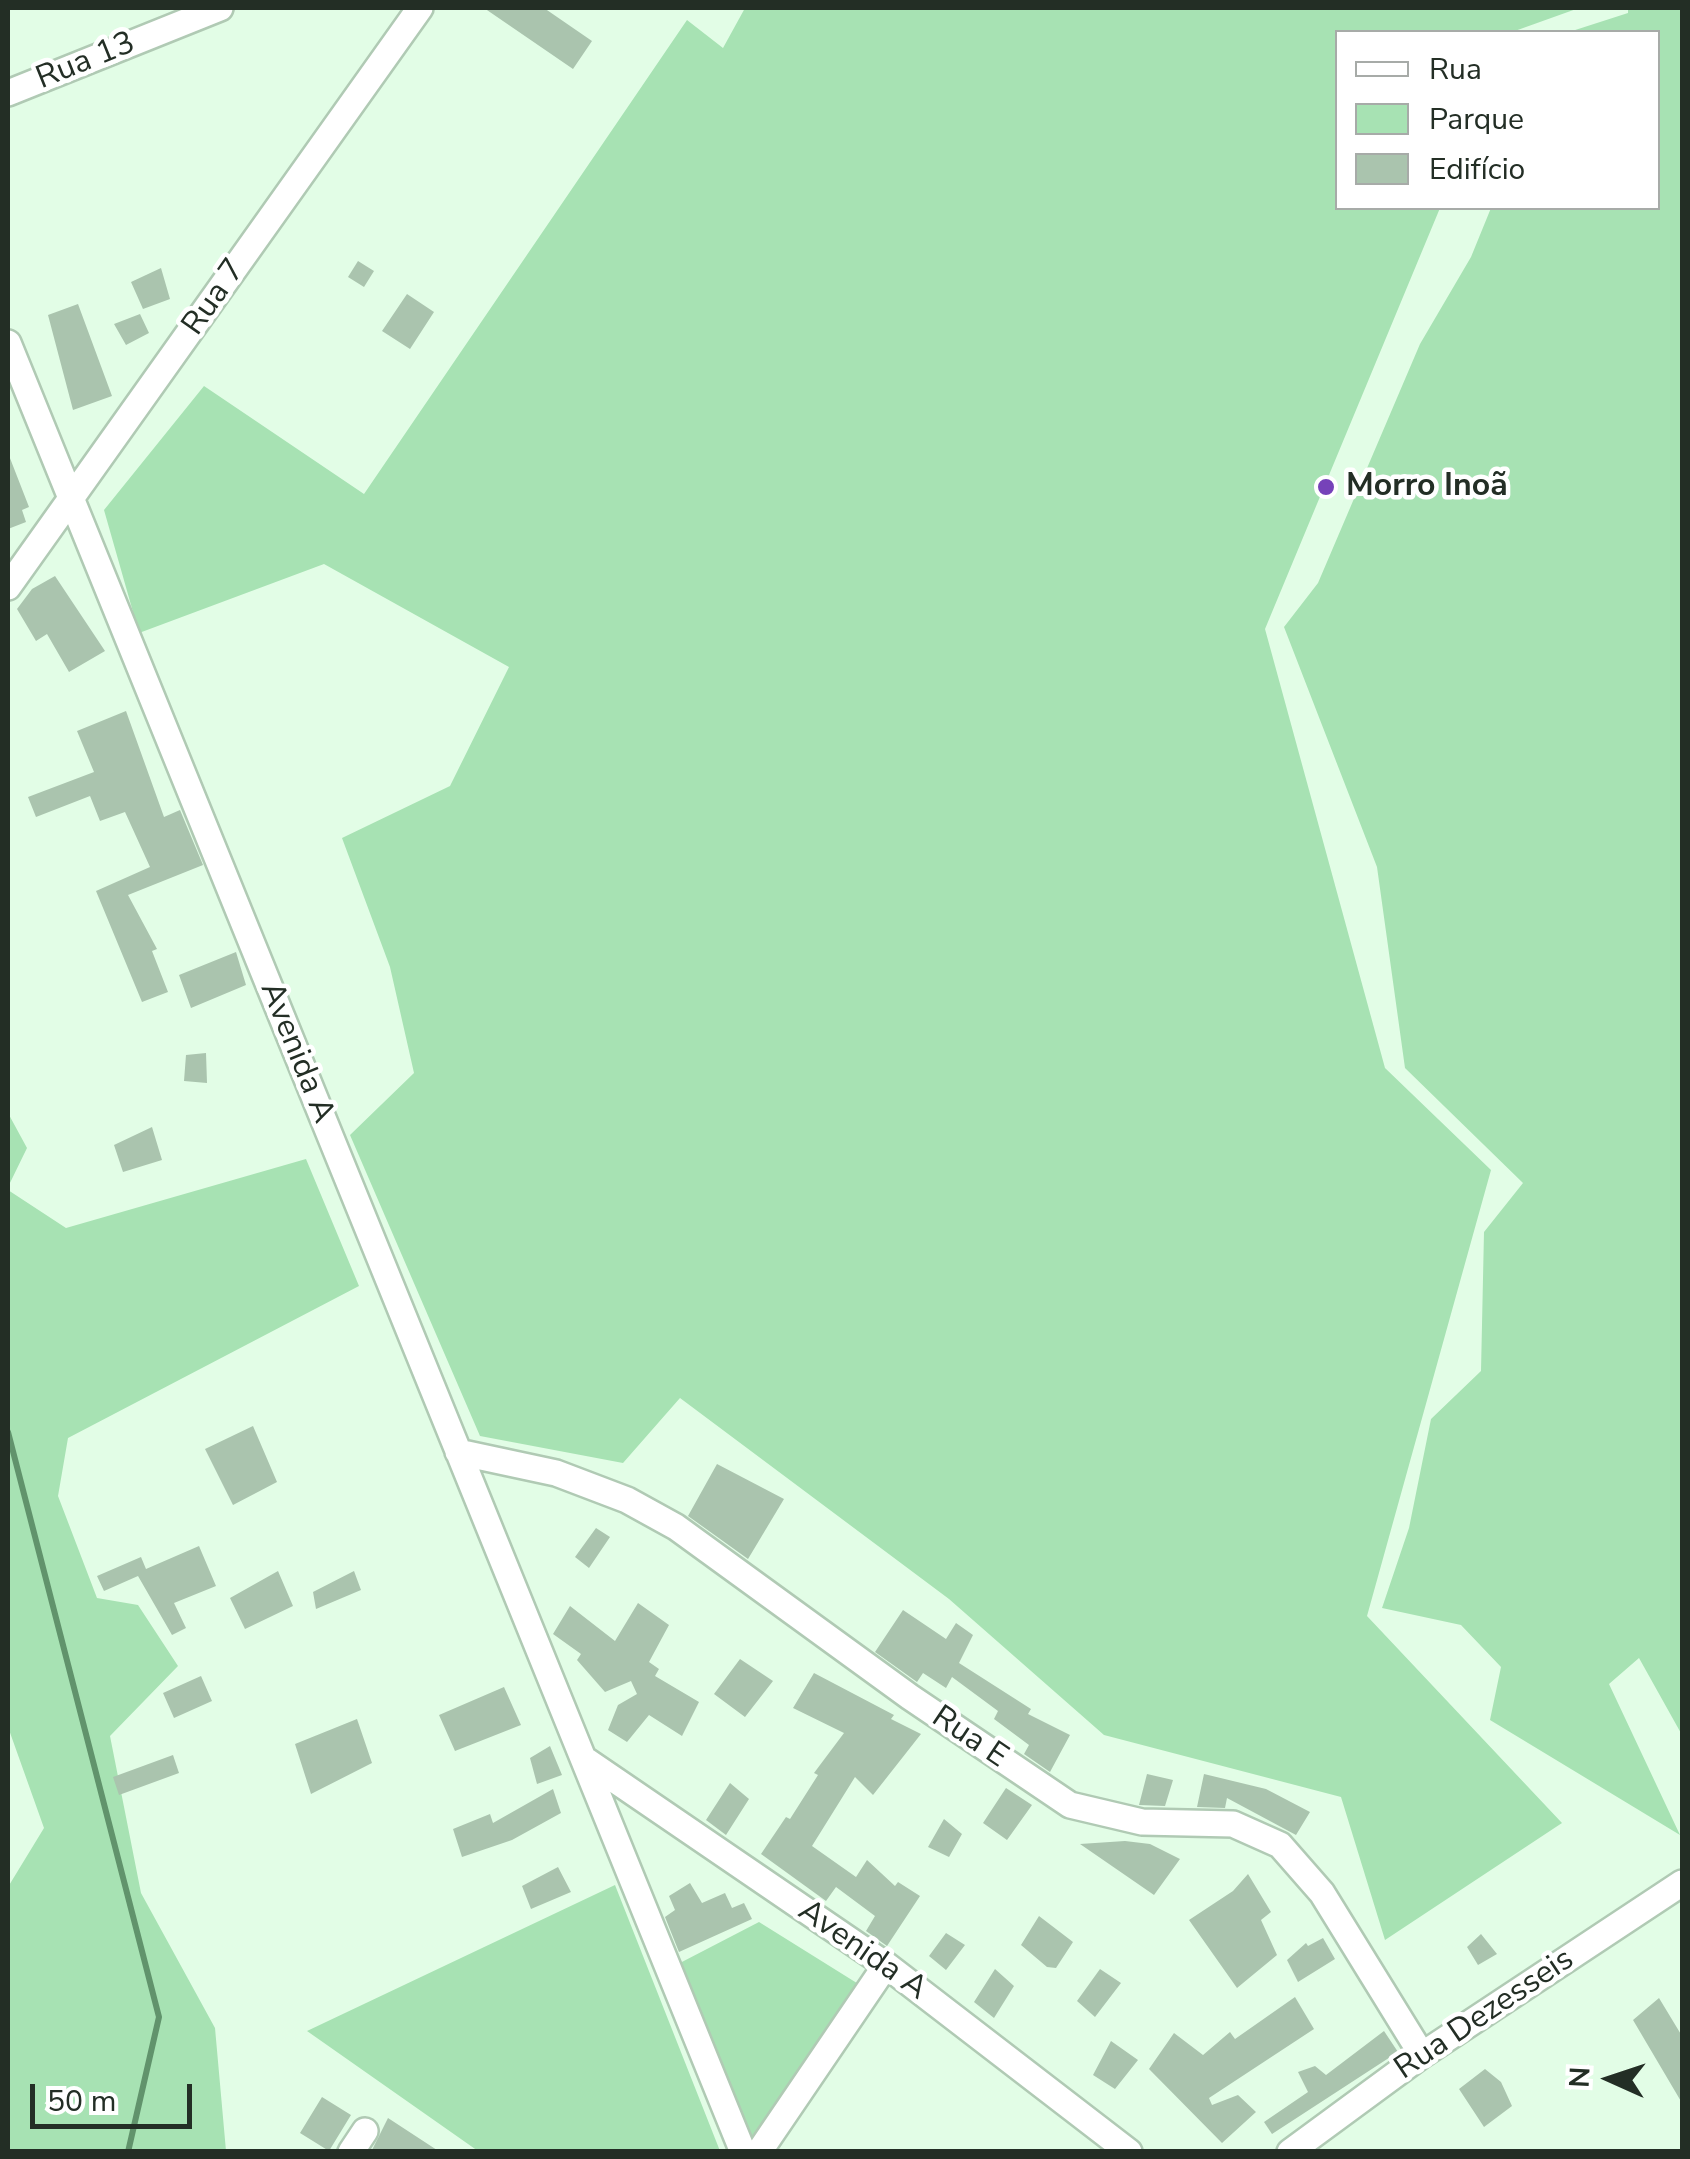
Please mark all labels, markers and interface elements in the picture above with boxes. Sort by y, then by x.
street label: Rua 13 [31,25,141,99]
legend [1335,30,1660,210]
text: Rua [1429,49,1482,90]
text: Parque [1429,99,1524,140]
text: Edifício [1429,149,1525,190]
street label: Rua 7 [175,253,255,343]
place label: Morro Inoã [1346,468,1508,506]
marker: Morro Inoã [1315,476,1337,498]
street label: Avenida A [250,977,342,1129]
street label: Rua E [924,1699,1014,1777]
street label: Avenida A [790,1893,934,2009]
street label: Rua Dezesseis [1388,1941,1582,2089]
north arrow [1560,2029,1660,2129]
scale bar [35,2064,198,2126]
text: N [1561,2066,1600,2089]
text: 50 m [47,2081,116,2122]

